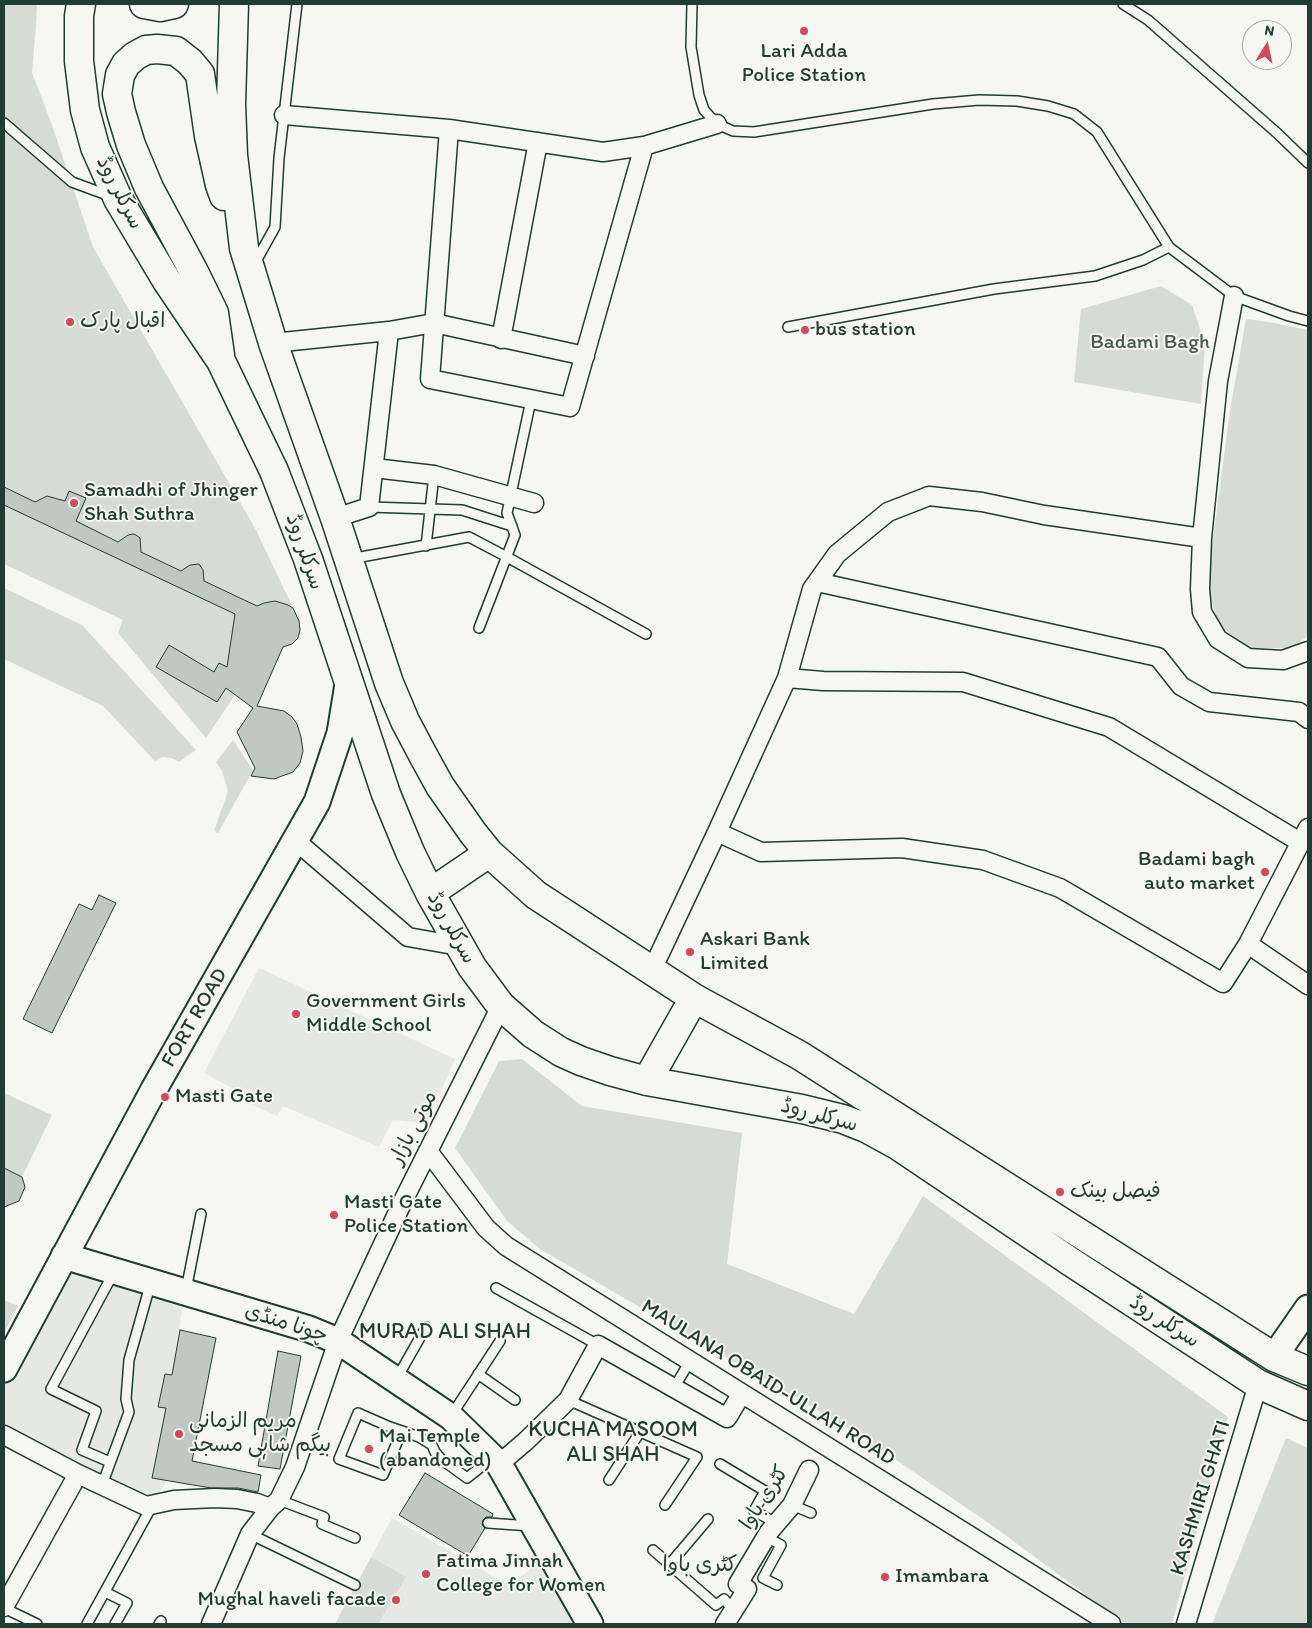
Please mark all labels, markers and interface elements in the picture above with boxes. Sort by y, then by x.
north arrow [1242,20,1292,70]
text: N [1263,22,1276,40]
marker: Lari Adda Police Station [798,25,810,37]
place label: Lari Adda Police Station [742,39,866,89]
street label: سرکلر روڈ [90,152,148,234]
place label: اقبال پارک [80,309,165,335]
marker: اقبال پارک [64,316,76,328]
place label: bus station [815,317,916,343]
marker: bus station [799,324,811,336]
park label: Badami Bagh [1090,330,1210,356]
place label: Samadhi of Jhinger Shah Suthra [84,478,258,528]
marker: Samadhi of Jhinger Shah Suthra [68,497,80,509]
street label: سرکلر روڈ [279,511,329,593]
place label: Badami bagh auto market [1138,847,1255,897]
marker: Badami bagh auto market [1259,866,1271,878]
street label: سرکلر روڈ [421,887,481,969]
place label: Askari Bank Limited [700,927,810,977]
marker: Askari Bank Limited [684,946,696,958]
street label: FORT ROAD [157,964,233,1072]
place label: Government Girls Middle School [306,989,466,1039]
marker: Government Girls Middle School [290,1008,302,1020]
place label: Masti Gate [175,1084,273,1110]
street label: موتی بازار [385,1087,443,1169]
marker: Masti Gate [159,1091,171,1103]
street label: سرکلر روڈ [778,1094,860,1138]
place label: فیصل بینک [1070,1179,1161,1205]
marker: فیصل بینک [1054,1186,1066,1198]
place label: Masti Gate Police Station [344,1190,468,1240]
marker: Masti Gate Police Station [328,1209,340,1221]
street label: سرکلر روڈ [1124,1290,1204,1354]
street label: MAULANA OBAID-ULLAH ROAD [636,1294,900,1472]
street label: چونا منڈی [241,1299,331,1349]
district label: MURAD ALI SHAH [350,1319,540,1345]
place label: مریم الزمانی بیگم شاہی مسجد [189,1409,331,1459]
district label: KUCHA MASOOM ALI SHAH [521,1417,705,1468]
street label: KASHMIRI GHATI [1165,1418,1237,1578]
place label: Mai Temple (abandoned) [379,1424,491,1474]
marker: مریم الزمانی بیگم شاہی مسجد [173,1428,185,1440]
marker: Mai Temple (abandoned) [363,1443,375,1455]
street label: کٹری باوا [735,1461,795,1535]
place label: Fatima Jinnah College for Women [436,1549,605,1599]
district label: کٹری باوا [663,1552,737,1578]
place label: Imambara [895,1564,989,1590]
marker: Fatima Jinnah College for Women [420,1568,432,1580]
marker: Imambara [879,1571,891,1583]
place label: Mughal haveli facade [198,1587,386,1613]
marker: Mughal haveli facade [390,1594,402,1606]

